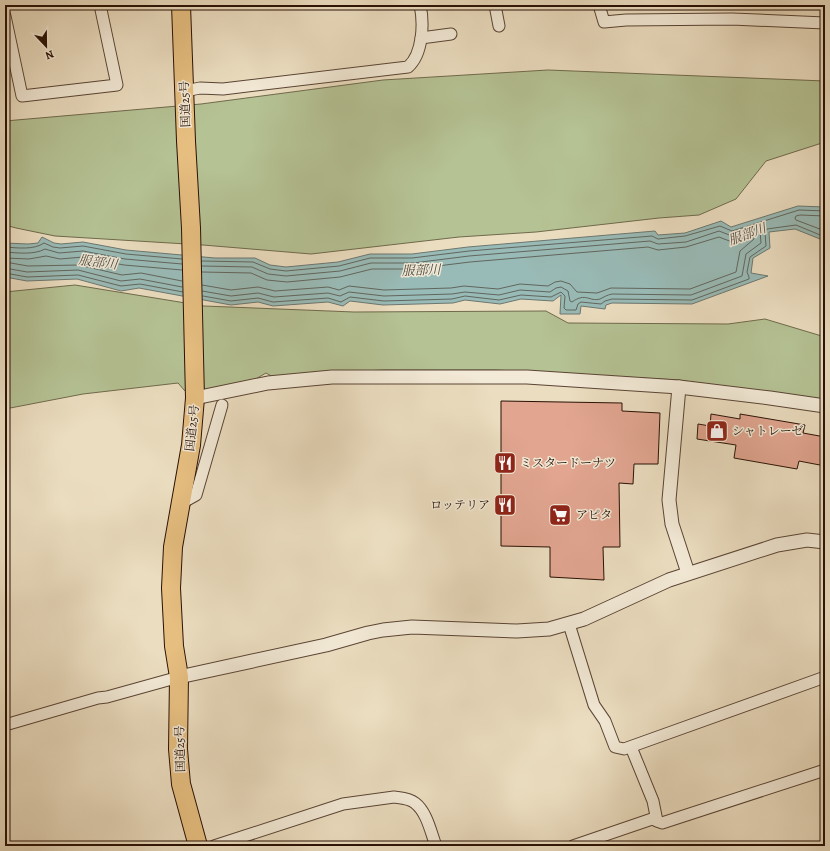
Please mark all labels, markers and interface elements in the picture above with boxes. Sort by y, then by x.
north arrow [26,26,66,66]
text: N [43,46,56,63]
street label: 国道25号 [176,80,194,128]
water label: 服部川 [726,219,770,249]
water label: 服部川 [78,251,120,273]
water label: 服部川 [401,261,443,279]
street label: 国道25号 [182,404,202,452]
shop icon: シャトレーゼ [704,418,730,444]
place label: シャトレーゼ [732,423,804,439]
restaurant icon: ミスタードーナツ [492,450,518,476]
place label: ミスタードーナツ [520,455,616,471]
restaurant icon: ロッテリア [492,492,518,518]
place label: ロッテリア [430,497,490,513]
supermarket icon: アピタ [547,502,573,528]
place label: アピタ [576,507,612,523]
street label: 国道25号 [172,725,188,773]

